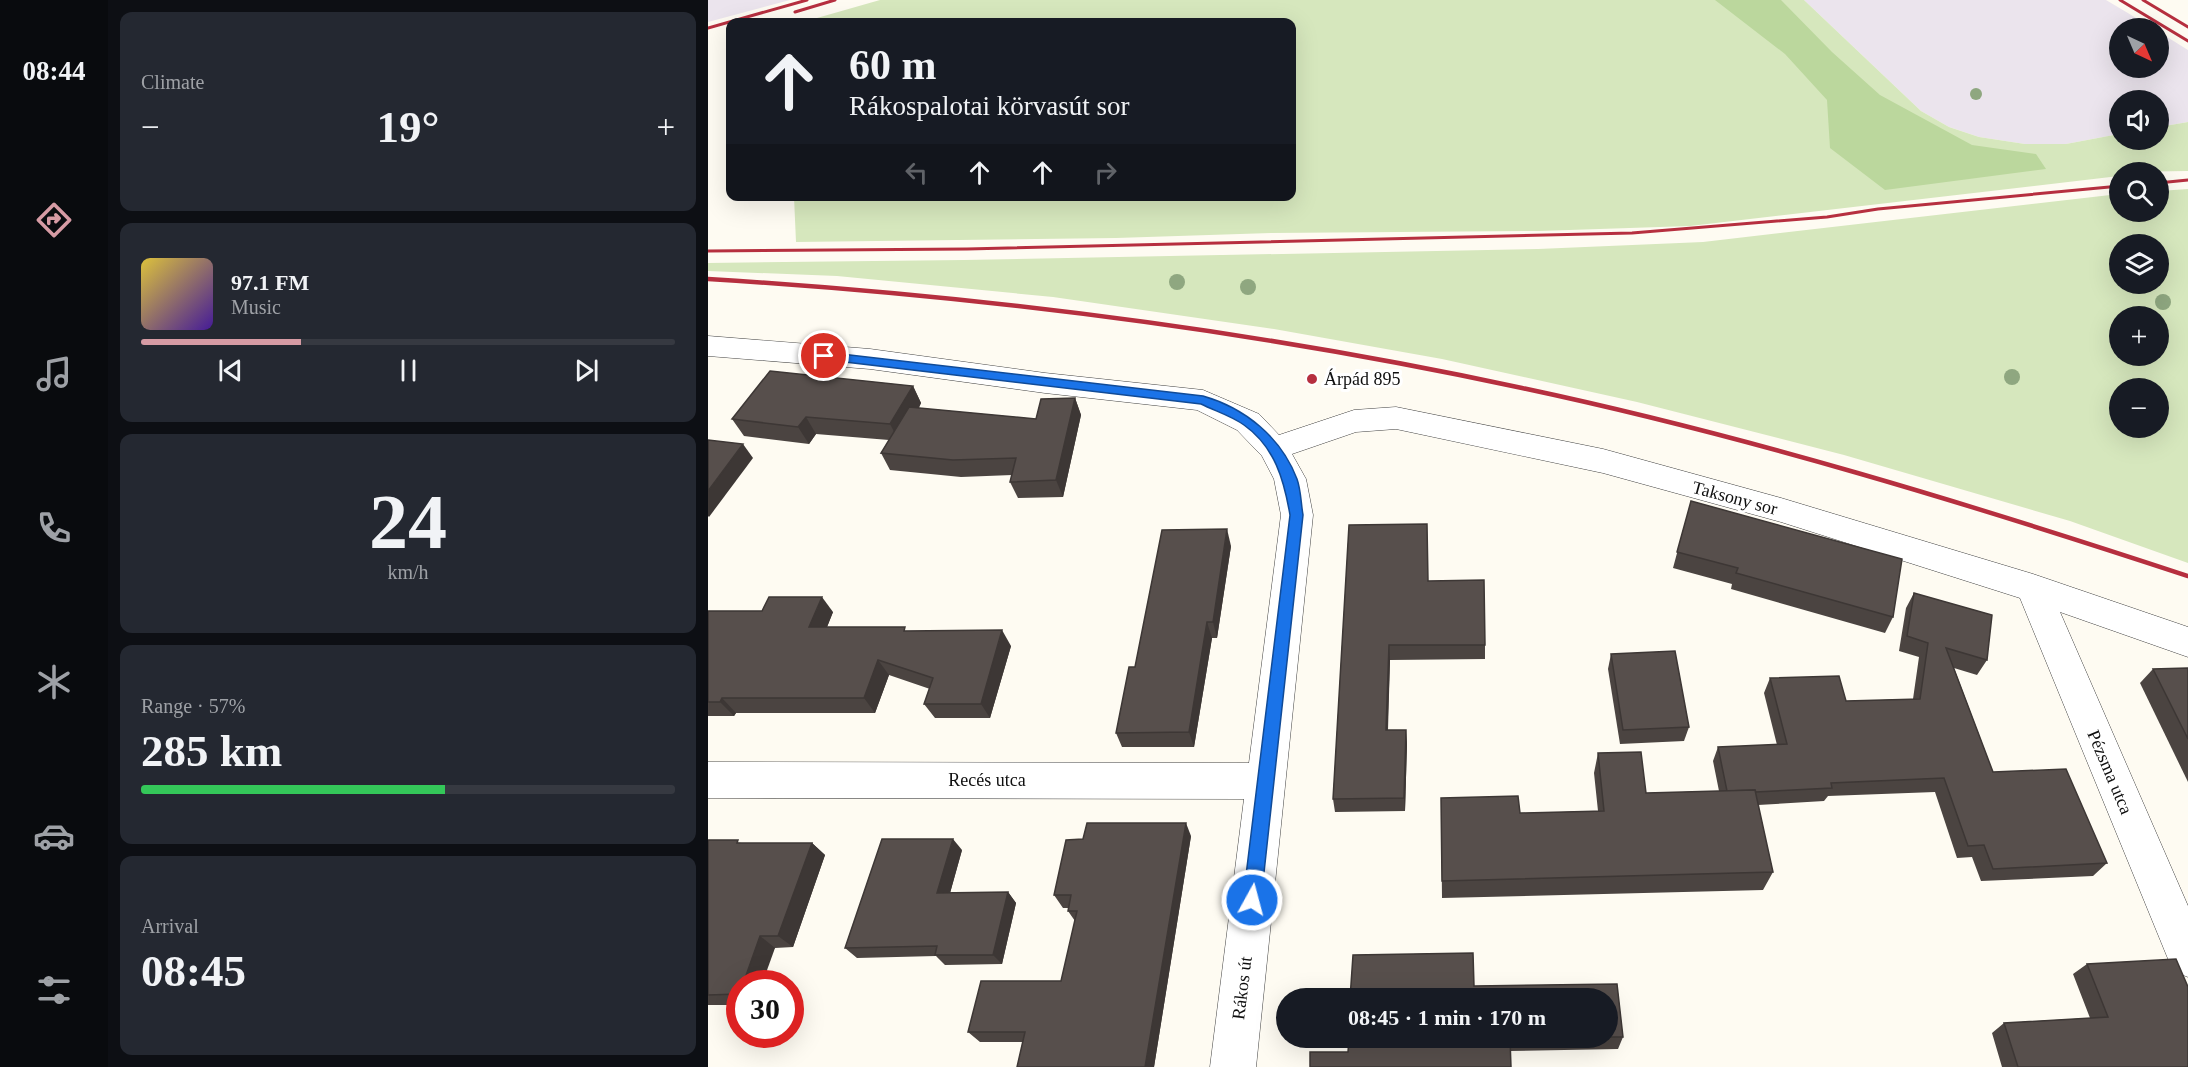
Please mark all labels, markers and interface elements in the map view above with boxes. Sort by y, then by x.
north arrow [2109,18,2169,78]
map controls [2109,18,2169,438]
icon: ahead [750,42,828,120]
text: 60 m [849,42,937,88]
text: 08:44 [23,56,86,86]
text: Climate [141,71,204,93]
button: sound [2109,90,2169,150]
text: Rákospalotai körvasút sor [849,91,1129,121]
text: 19° [377,102,440,152]
text: − [141,109,160,145]
text: + [656,109,675,145]
icon: left [900,156,933,189]
icon: ahead [963,156,996,189]
icon: ahead [1026,156,1059,189]
icon: right [1089,156,1122,189]
button: search [2109,162,2169,222]
icon: directions [33,199,75,241]
button: layers [2109,234,2169,294]
text: 97.1 FM [231,270,309,295]
text: Music [231,296,281,318]
button: + [2109,306,2169,366]
pin [798,330,849,381]
icon: arrive [807,339,840,372]
icon: music [33,353,75,395]
icon: previous [214,354,247,387]
icon: pause [392,354,425,387]
icon: next [570,354,603,387]
place label: Árpád 895 [1324,368,1400,389]
marker: Árpád 895 [1305,372,1319,386]
button: − [2109,378,2169,438]
street label: Taksony sor [1690,477,1780,519]
text: 24 [369,478,447,565]
icon: phone [33,507,75,549]
text: km/h [387,561,429,583]
icon: climate [33,661,75,703]
text: Range · 57% [141,695,245,717]
text: 285 km [141,726,282,776]
street label: Pézsma utca [2083,727,2137,817]
street label: Recés utca [948,770,1026,790]
icon: car [33,815,75,857]
position arrow [1220,868,1284,932]
text: Arrival [141,915,199,937]
text: 08:45 [141,946,246,996]
street label: Rákos út [1228,955,1256,1021]
icon: filters [33,969,75,1011]
speed limit sign: 30 [726,970,804,1048]
text: 08:45 · 1 min · 170 m [1348,1005,1546,1030]

